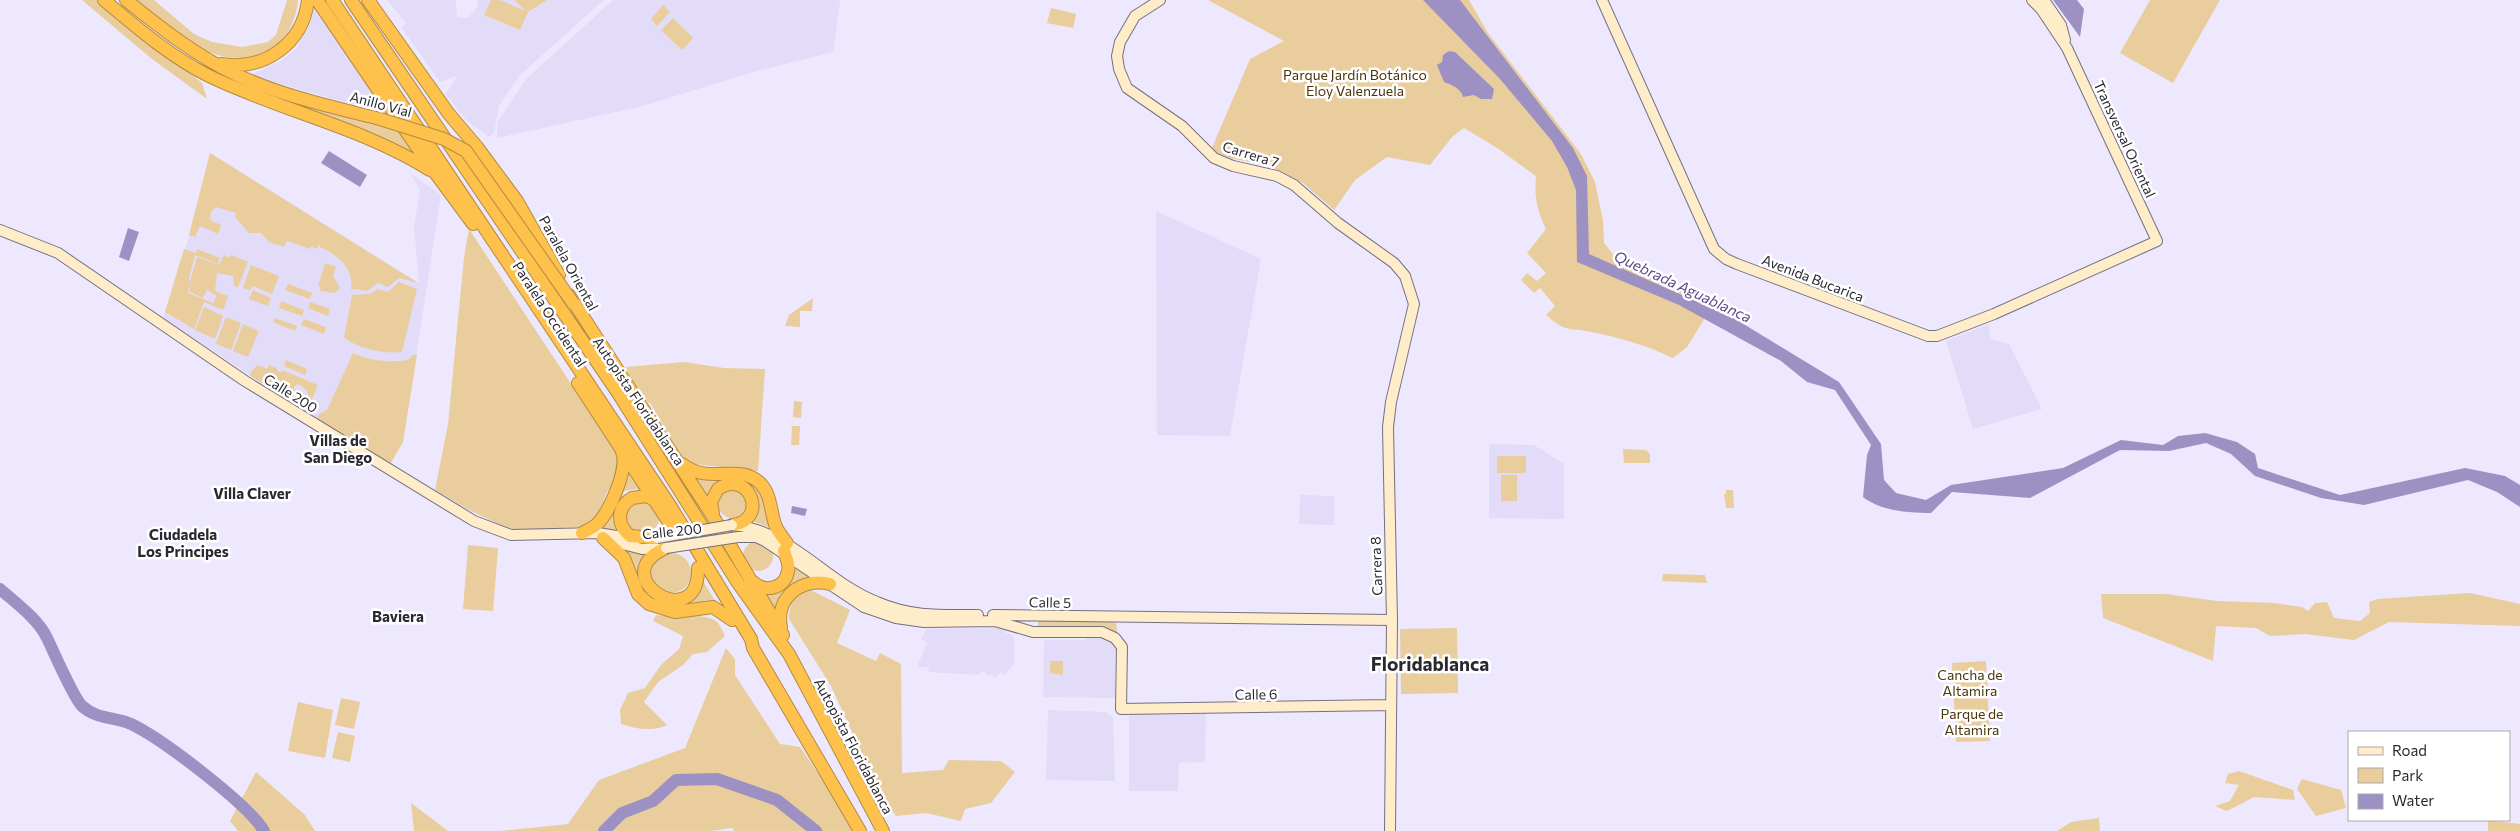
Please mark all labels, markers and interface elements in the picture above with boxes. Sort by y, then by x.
park label: Parque Jardín Botánico Eloy Valenzuela [1283,66,1427,99]
street label: Transversal Oriental [2090,78,2160,200]
street label: Anillo Víal [348,88,414,120]
street label: Carrera 7 [1221,137,1281,171]
street label: Paralela Oriental [536,213,602,313]
water label: Quebrada Aguablanca [1612,246,1755,326]
street label: Avenida Bucarica [1760,251,1866,305]
street label: Paralela Occidental [510,258,590,370]
street label: Autopista Floridablanca [590,334,688,468]
street label: Calle 200 [261,370,321,416]
district label: Villas de San Diego [304,431,372,466]
district label: Villa Claver [213,484,291,502]
street label: Calle 200 [641,519,703,543]
district label: Ciudadela Los Principes [137,525,229,560]
street label: Carrera 8 [1366,536,1386,596]
street label: Calle 5 [1029,593,1071,611]
district label: Baviera [372,607,424,625]
district label: Floridablanca [1371,652,1489,675]
park label: Cancha de Altamira [1937,666,2003,699]
street label: Autopista Floridablanca [811,675,897,817]
street label: Calle 6 [1235,685,1277,703]
park label: Parque de Altamira [1941,705,2004,738]
legend [2348,731,2510,821]
text: Road [2392,741,2427,759]
text: Park [2392,766,2423,784]
text: Water [2392,791,2434,809]

